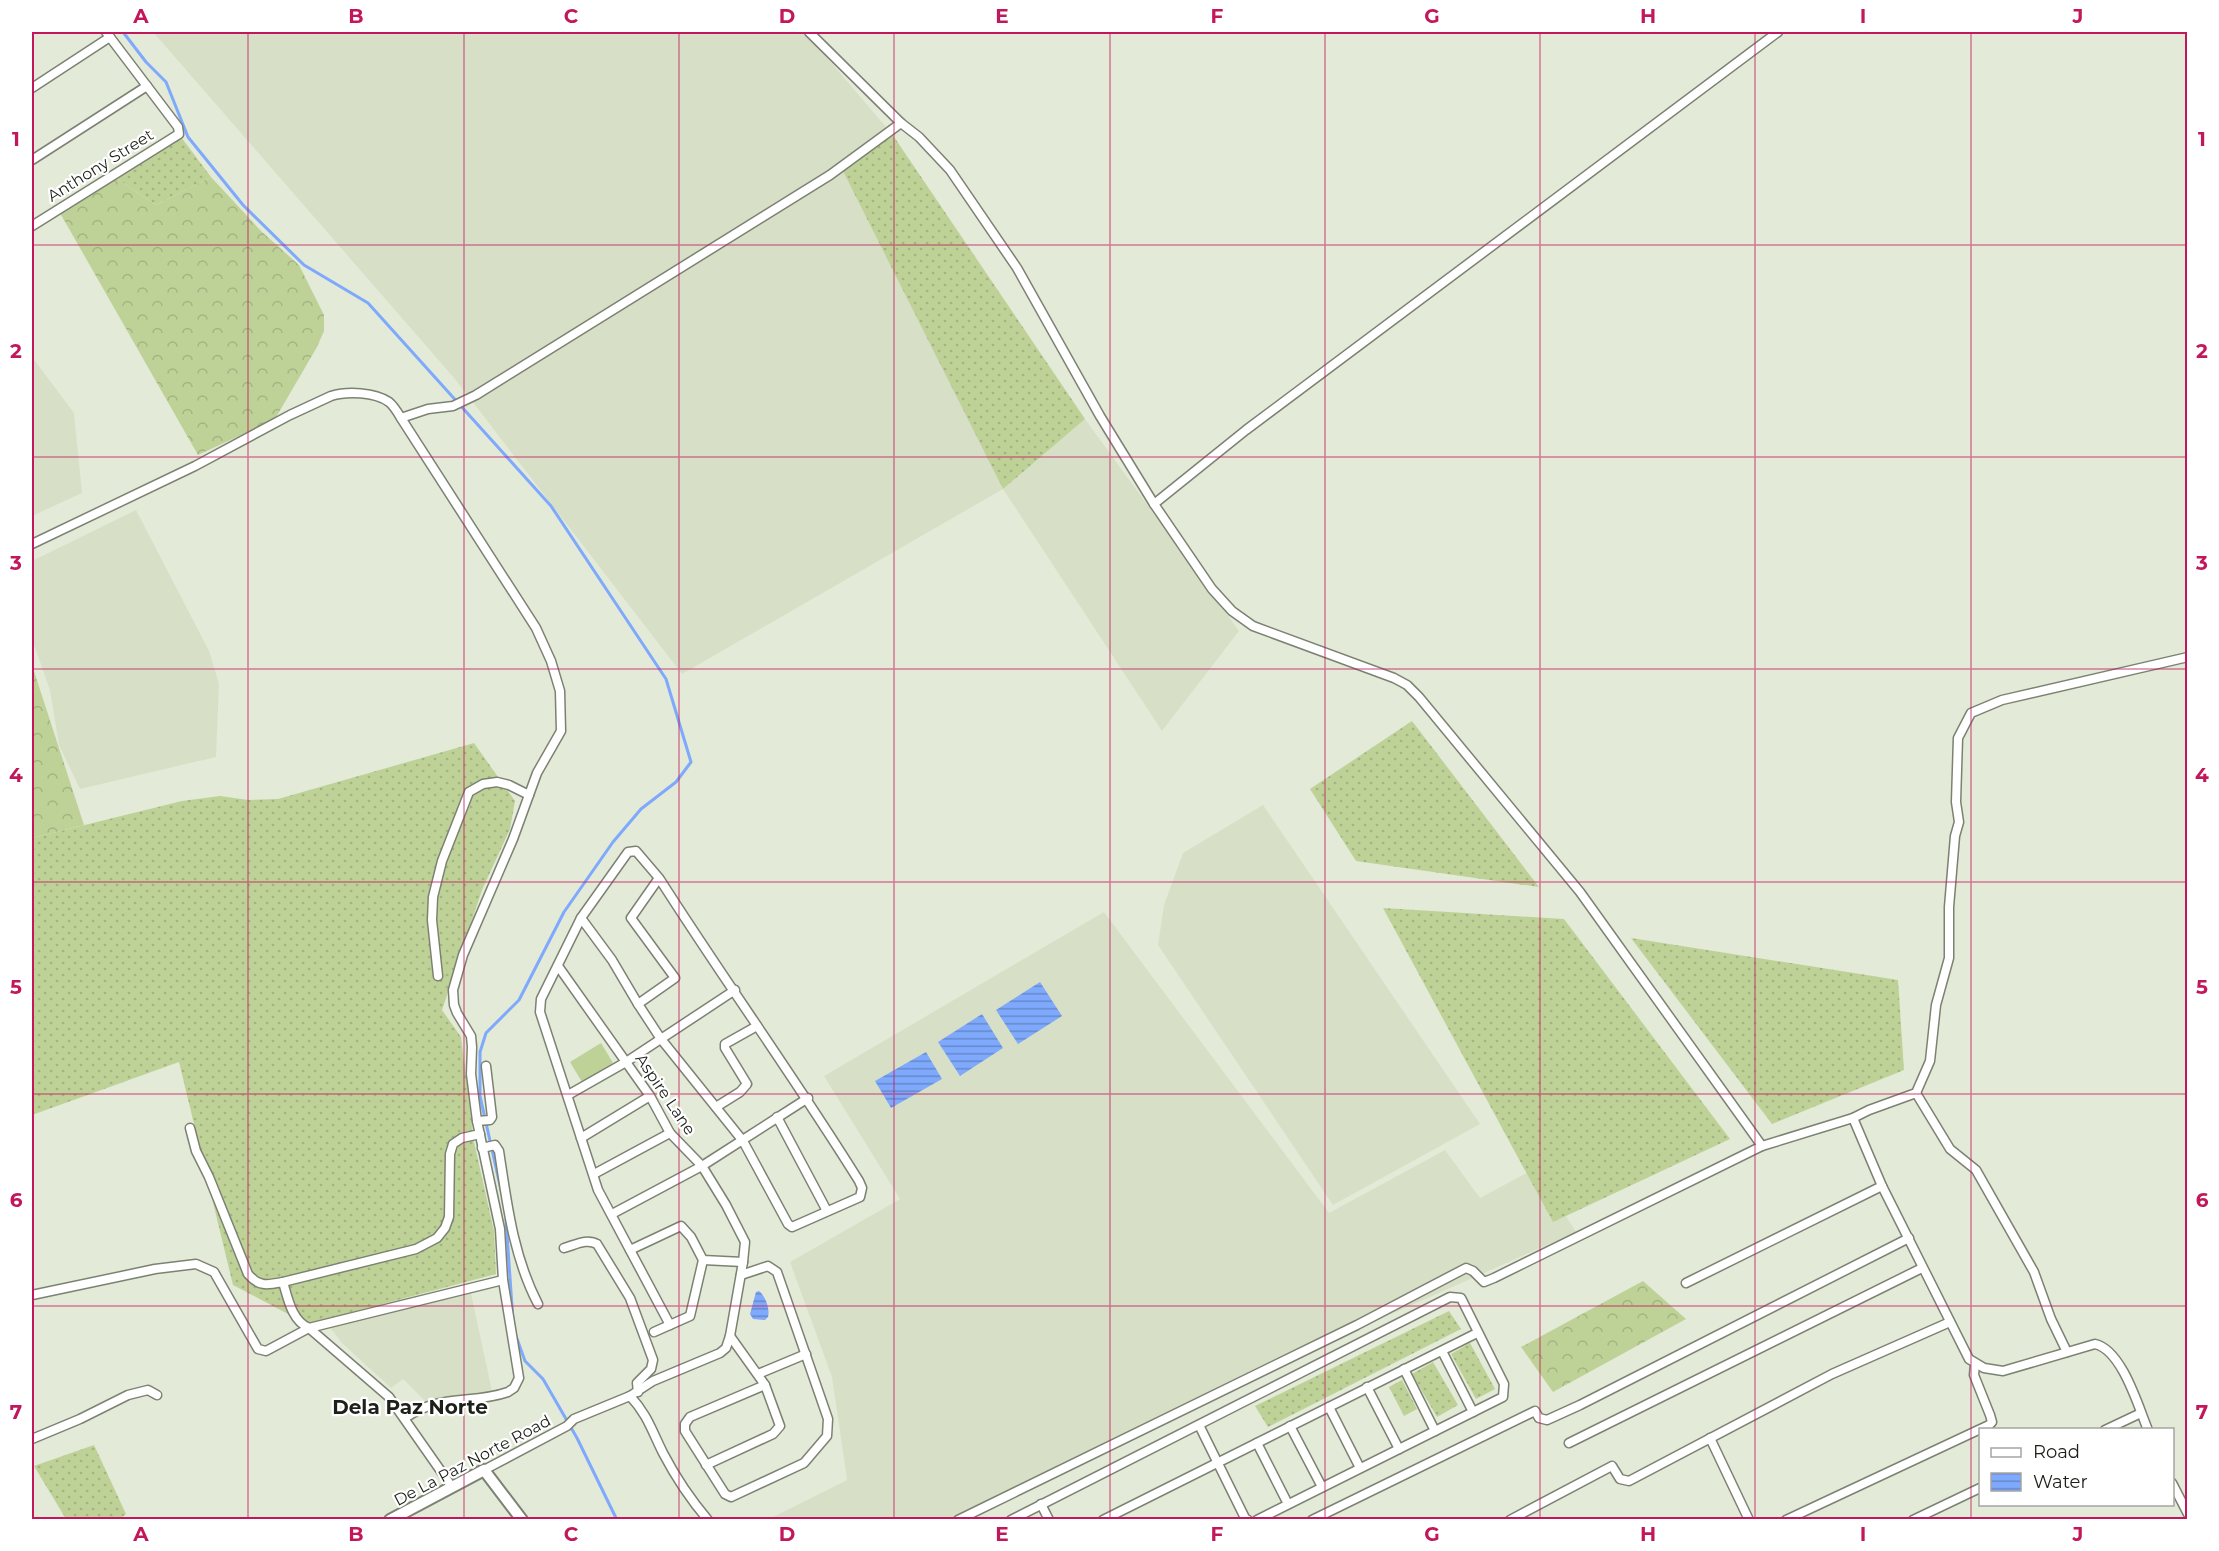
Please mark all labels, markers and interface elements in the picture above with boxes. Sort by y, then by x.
text: A [132,4,149,28]
text: B [348,4,364,28]
text: C [564,4,579,28]
text: D [779,4,795,28]
text: E [995,4,1009,28]
text: F [1211,4,1224,28]
text: G [1424,4,1440,28]
text: H [1640,4,1656,28]
text: I [1860,4,1866,28]
text: J [2072,4,2083,28]
street label: Anthony Street [44,125,157,206]
text: 1 [12,127,20,151]
text: 1 [2198,127,2206,151]
text: 2 [10,339,22,363]
text: 2 [2196,339,2208,363]
text: 3 [9,551,22,575]
text: 3 [2195,551,2208,575]
text: 4 [9,763,23,787]
text: 4 [2195,763,2209,787]
text: 5 [10,975,22,999]
text: 5 [2196,975,2208,999]
street label: Aspire Lane [631,1050,700,1138]
text: 6 [10,1188,23,1212]
text: 6 [2196,1188,2209,1212]
district label: Dela Paz Norte [332,1395,488,1419]
text: 7 [10,1400,22,1424]
text: 7 [2196,1400,2208,1424]
street label: De La Paz Norte Road [391,1411,554,1510]
legend [1979,1428,2174,1506]
text: Road [2033,1441,2080,1463]
text: Water [2033,1471,2088,1493]
text: A [132,1522,149,1546]
text: B [348,1522,364,1546]
text: C [564,1522,579,1546]
text: D [779,1522,795,1546]
text: E [995,1522,1009,1546]
text: F [1211,1522,1224,1546]
text: G [1424,1522,1440,1546]
text: H [1640,1522,1656,1546]
text: I [1860,1522,1866,1546]
text: J [2072,1522,2083,1546]

